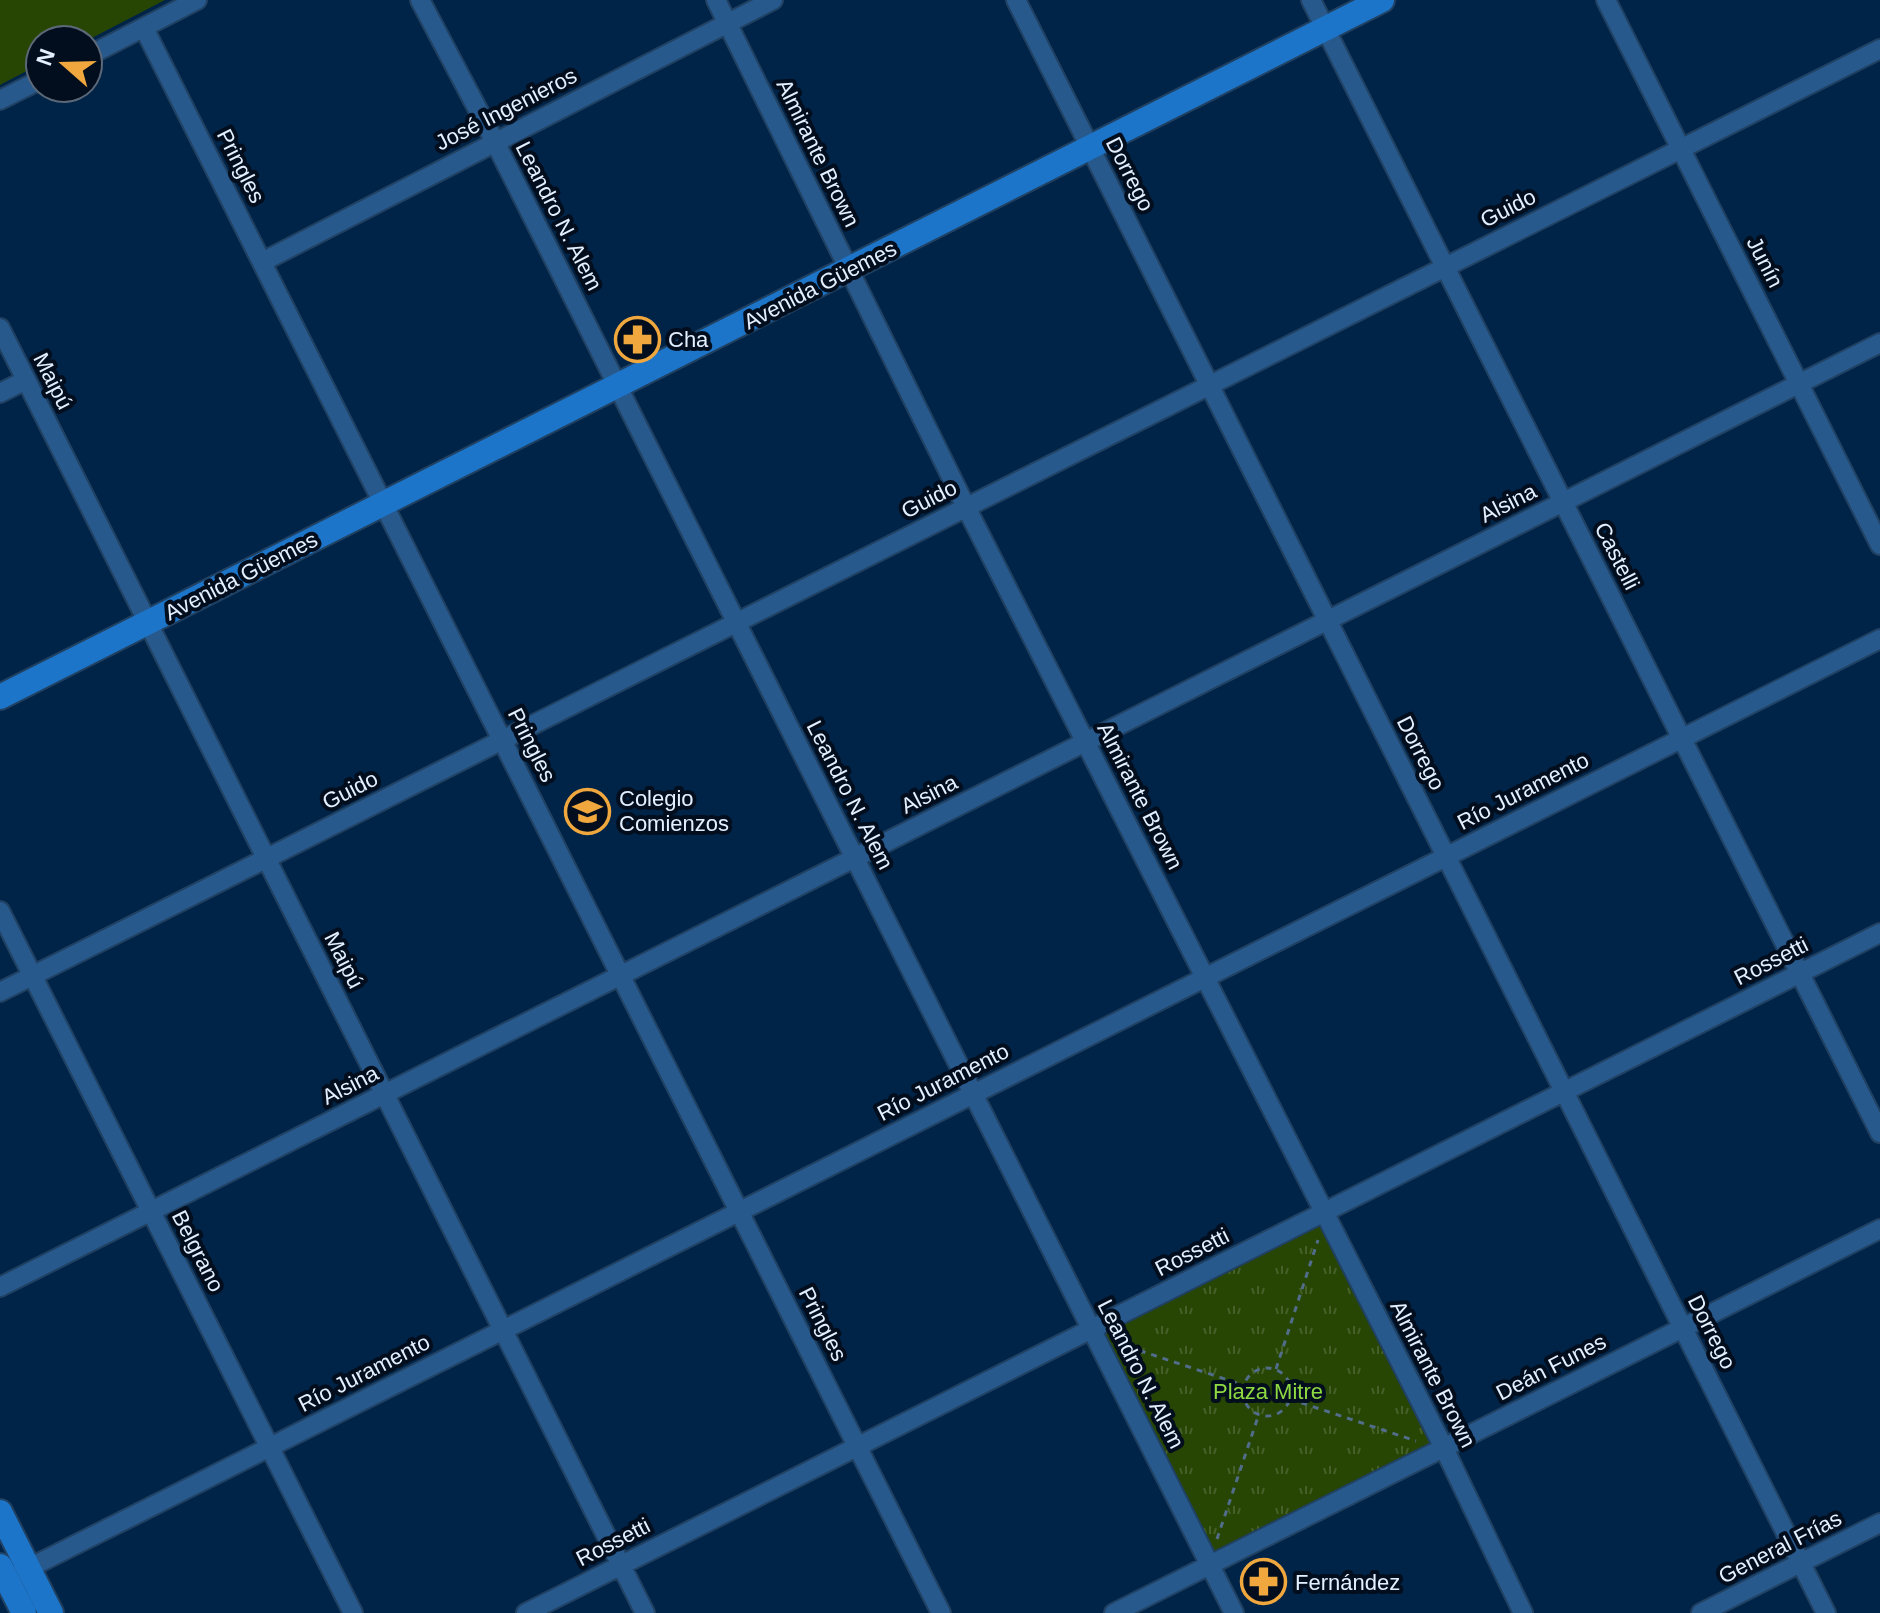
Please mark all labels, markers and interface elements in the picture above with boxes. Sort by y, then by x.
north arrow [24,24,104,104]
text: N [31,46,60,69]
street label: José Ingenieros [431,63,581,155]
street label: Almirante Brown [771,75,865,231]
street label: Pringles [212,125,270,207]
street label: Dorrego [1101,133,1159,215]
street label: Leandro N. Alem [511,137,607,295]
street label: Guido [1476,184,1540,232]
street label: Junín [1742,232,1788,292]
street label: Avenida Güemes [739,236,901,334]
pharmacy icon: Cha [613,315,661,363]
place label: Cha [668,327,709,352]
street label: Maipú [28,349,78,413]
street label: Guido [897,475,961,523]
street label: Alsina [1476,478,1541,528]
street label: Castelli [1589,518,1645,594]
street label: Avenida Güemes [160,527,322,625]
street label: Pringles [503,704,561,786]
street label: Dorrego [1392,712,1450,794]
street label: Leandro N. Alem [802,716,898,874]
street label: Almirante Brown [1092,718,1188,874]
street label: Río Juramento [1453,747,1593,835]
street label: Guido [318,766,382,814]
street label: Alsina [897,769,962,819]
place label: Colegio Comienzos [619,786,729,836]
school or university icon: Colegio Comienzos [564,787,612,835]
street label: Maipú [319,928,369,992]
street label: Rossetti [1730,932,1812,990]
street label: Río Juramento [873,1038,1013,1126]
street label: Alsina [318,1060,383,1110]
street label: Belgrano [167,1206,229,1296]
street label: Rossetti [1151,1223,1233,1281]
street label: Pringles [794,1283,852,1365]
street label: Dorrego [1683,1291,1741,1373]
street label: Leandro N. Alem [1093,1295,1189,1453]
street label: Almirante Brown [1385,1296,1481,1452]
street label: Río Juramento [294,1329,434,1417]
street label: Deán Funes [1492,1329,1610,1405]
park label: Plaza Mitre [1213,1379,1323,1404]
street label: General Frías [1714,1505,1846,1589]
street label: Rossetti [572,1513,654,1571]
pharmacy icon: Fernández [1240,1558,1288,1606]
place label: Fernández [1295,1570,1400,1595]

